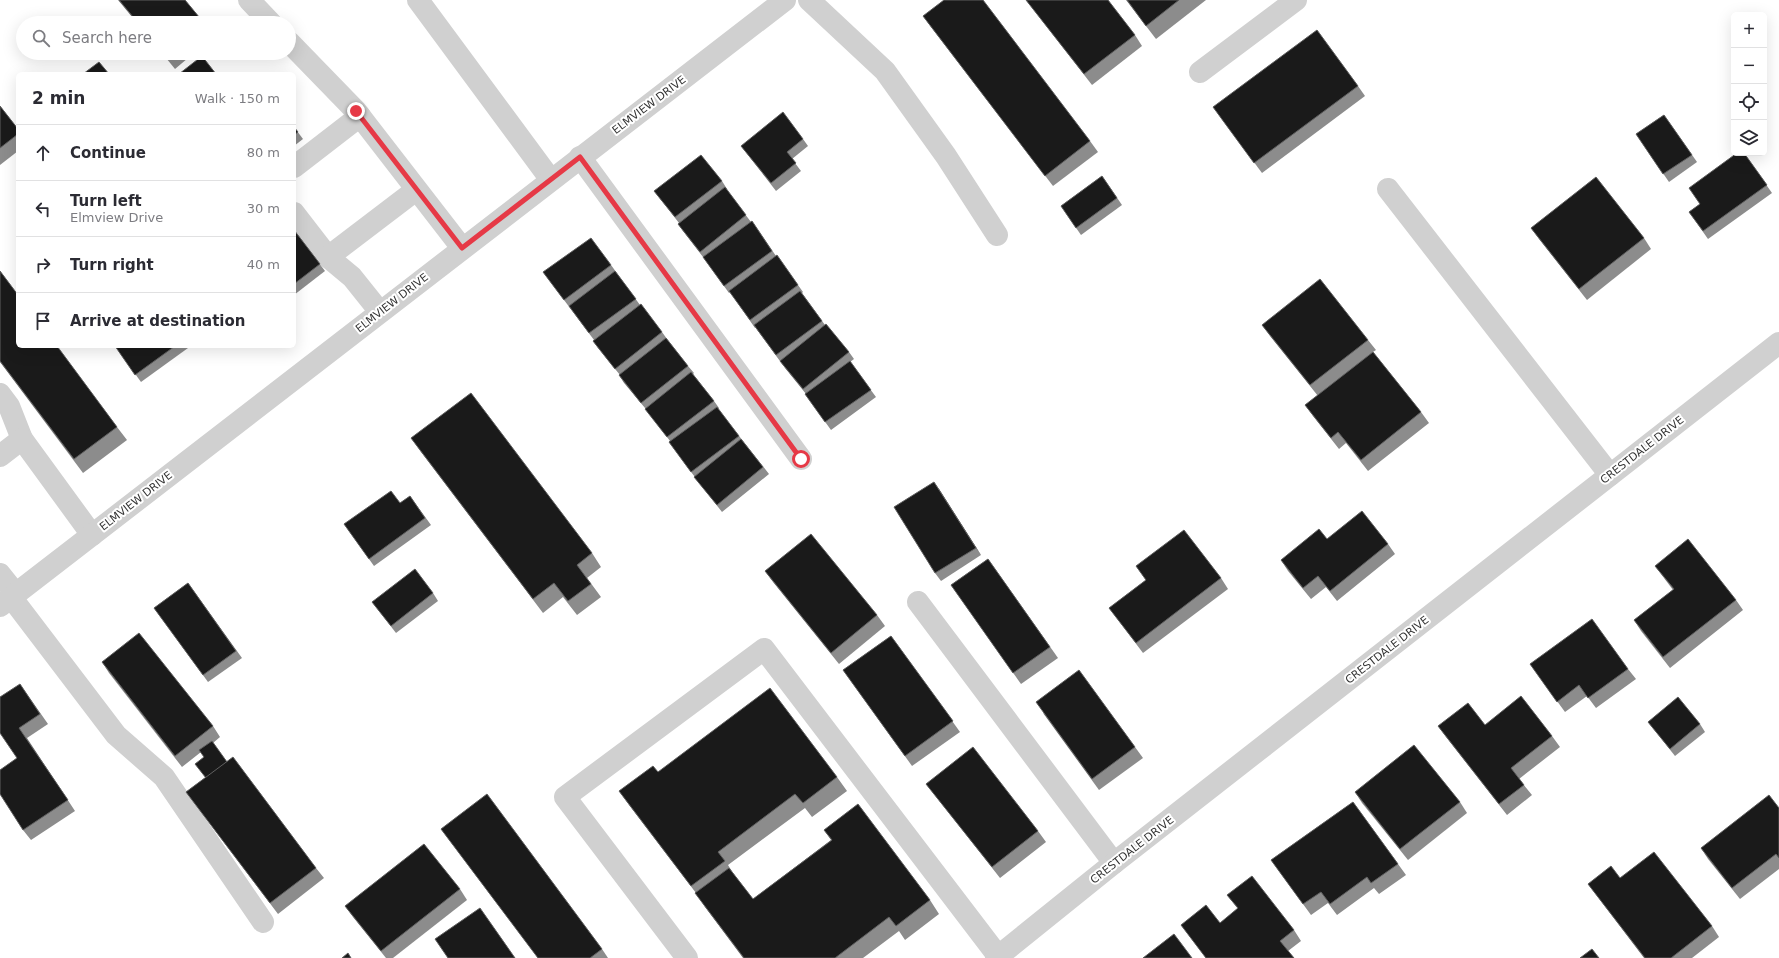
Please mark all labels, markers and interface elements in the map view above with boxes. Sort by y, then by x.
map controls [1731,12,1767,156]
button: + [1731,12,1767,48]
search box [16,16,296,60]
icon: search [30,27,52,49]
text: Search here [62,29,152,47]
button: − [1731,48,1767,84]
street label: ELMVIEW DRIVE [610,73,688,137]
button: locate [1731,84,1767,120]
text: 2 min [32,88,85,108]
text: Walk · 150 m [195,91,280,106]
route end [347,102,365,120]
button: layers [1731,120,1767,156]
icon: ahead [32,142,54,164]
text: Continue [70,144,146,162]
text: 80 m [247,145,280,160]
text: Turn left [70,192,142,210]
icon: left [32,198,54,220]
text: 30 m [247,201,280,216]
text: Elmview Drive [70,210,163,225]
icon: right [32,254,54,276]
text: Turn right [70,256,154,274]
text: 40 m [247,257,280,272]
street label: ELMVIEW DRIVE [353,271,431,335]
icon: arrive [32,310,54,332]
text: Arrive at destination [70,312,245,330]
street label: CRESTDALE DRIVE [1598,413,1686,487]
route start [792,450,810,468]
street label: ELMVIEW DRIVE [97,469,175,533]
street label: CRESTDALE DRIVE [1343,613,1431,687]
street label: CRESTDALE DRIVE [1088,813,1176,887]

